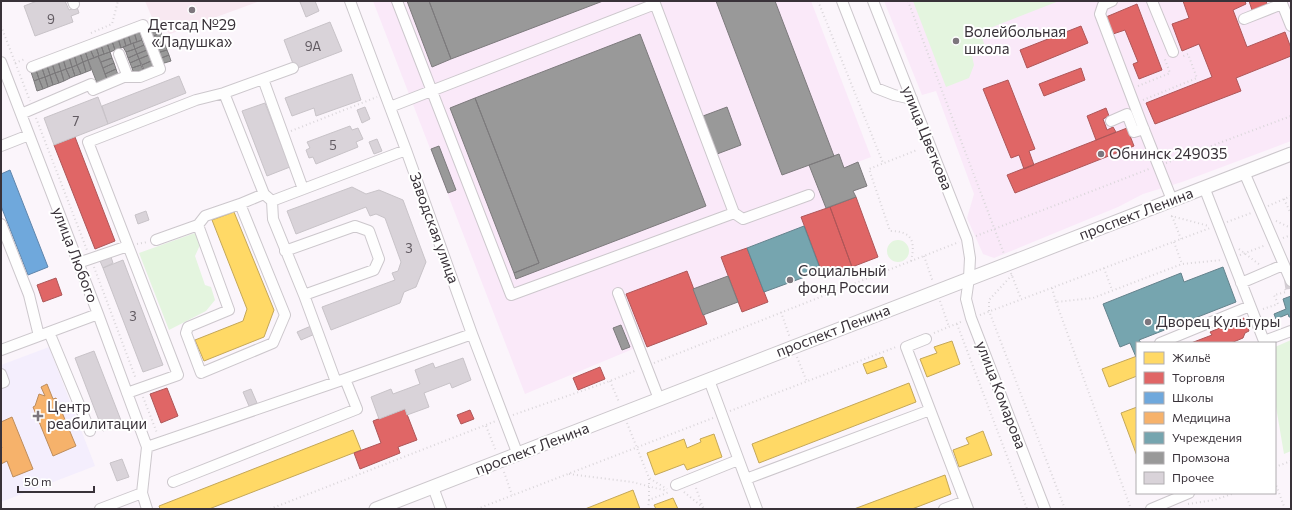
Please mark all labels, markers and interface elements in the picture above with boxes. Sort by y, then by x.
marker: Детсад №29 «Ладушка» [187,5,197,15]
house number: 9 [47,11,55,27]
place label: Детсад №29 «Ладушка» [148,15,236,50]
place label: Волейбольная школа [964,22,1066,57]
marker: Волейбольная школа [951,36,961,46]
house number: 9А [305,38,321,54]
street label: улица Цветкова [899,83,957,192]
house number: 7 [73,113,80,129]
house number: 5 [329,137,337,153]
place label: Обнинск 249035 [1109,144,1227,162]
marker: Обнинск 249035 [1096,149,1106,159]
street label: Заводская улица [406,170,463,286]
street label: проспект Ленина [1076,183,1195,243]
street label: улица Любого [49,204,102,305]
house number: 3 [405,240,413,256]
place label: Социальный фонд России [798,261,889,296]
marker: Социальный фонд России [785,275,795,285]
street label: проспект Ленина [773,300,892,360]
house number: 3 [129,308,137,324]
place label: Дворец Культуры [1156,312,1280,330]
marker: Дворец Культуры [1143,317,1153,327]
street label: улица Комарова [973,338,1031,451]
legend [1136,342,1276,494]
text: Жильё [1172,350,1211,364]
text: Торговля [1172,370,1225,384]
text: Школы [1172,390,1213,404]
place label: Центр реабилитации [47,397,147,432]
marker: Центр реабилитации [32,410,44,422]
text: Медицина [1172,410,1231,424]
street label: проспект Ленина [472,418,591,478]
text: Учреждения [1172,430,1242,444]
text: Промзона [1172,450,1230,464]
scale bar [18,468,94,494]
text: Прочее [1172,470,1214,484]
text: 50 m [24,474,52,488]

